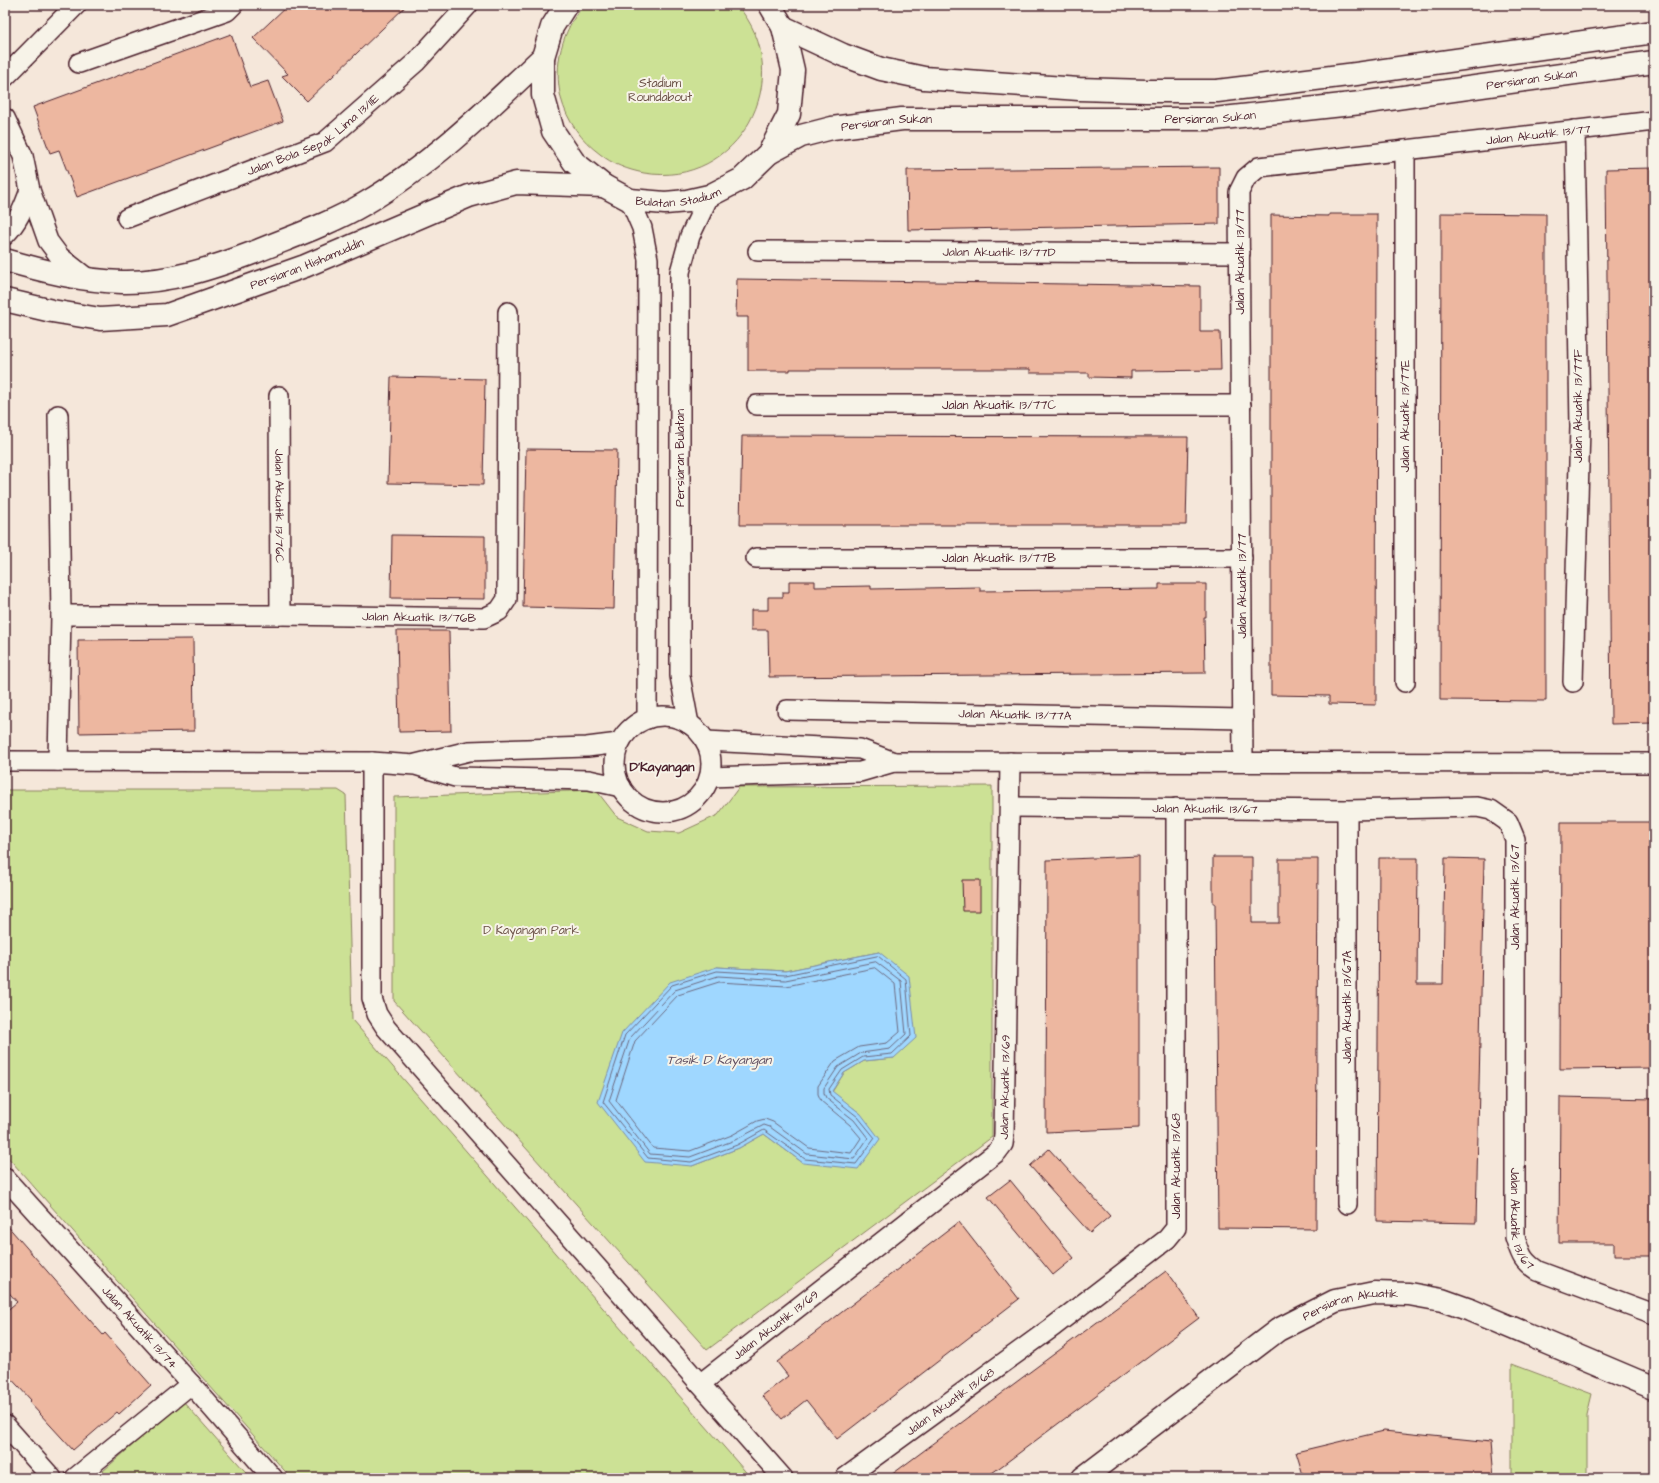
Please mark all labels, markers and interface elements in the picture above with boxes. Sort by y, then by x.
street label: Persiaran Sukan [1485,65,1578,94]
park label: Stadium Roundabout [628,75,692,106]
street label: Jalan Bola Sepak Lima 13/11E [244,90,383,180]
street label: Persiaran Sukan [1164,107,1257,128]
street label: Persiaran Sukan [840,111,932,136]
street label: Jalan Akuatik 13/77 [1485,120,1592,149]
street label: Bulatan Stadium [635,183,725,212]
street label: Jalan Akuatik 13/77 [1232,209,1249,315]
street label: Persiaran Hishamuddin [248,234,367,294]
street label: Jalan Akuatik 13/77D [942,244,1056,261]
street label: Jalan Akuatik 13/77F [1570,349,1587,463]
street label: Jalan Akuatik 13/77E [1397,360,1414,472]
street label: Jalan Akuatik 13/77C [942,397,1056,414]
street label: Persiaran Bulatan [672,409,689,507]
street label: Jalan Akuatik 13/76C [270,449,288,564]
street label: Jalan Akuatik 13/77 [1234,533,1251,639]
street label: Jalan Akuatik 13/77B [942,550,1056,567]
street label: Jalan Akuatik 13/76B [362,608,477,627]
street label: Jalan Akuatik 13/77A [958,705,1072,725]
district label: D'Kayangan [629,758,695,778]
street label: Jalan Akuatik 13/67 [1152,800,1258,818]
street label: Jalan Akuatik 13/67 [1507,844,1524,950]
park label: D Kayangan Park [483,922,579,940]
street label: Jalan Akuatik 13/67A [1339,950,1356,1064]
street label: Jalan Akuatik 13/69 [996,1034,1015,1140]
water label: Tasik D Kayangan [667,1051,773,1070]
street label: Jalan Akuatik 13/68 [1168,1113,1185,1219]
street label: Jalan Akuatik 13/67 [1506,1168,1538,1275]
street label: Jalan Akuatik 13/74 [97,1282,181,1373]
street label: Persiaran Akuatik [1300,1285,1399,1325]
street label: Jalan Akuatik 13/69 [729,1286,823,1364]
street label: Jalan Akuatik 13/68 [903,1364,998,1440]

